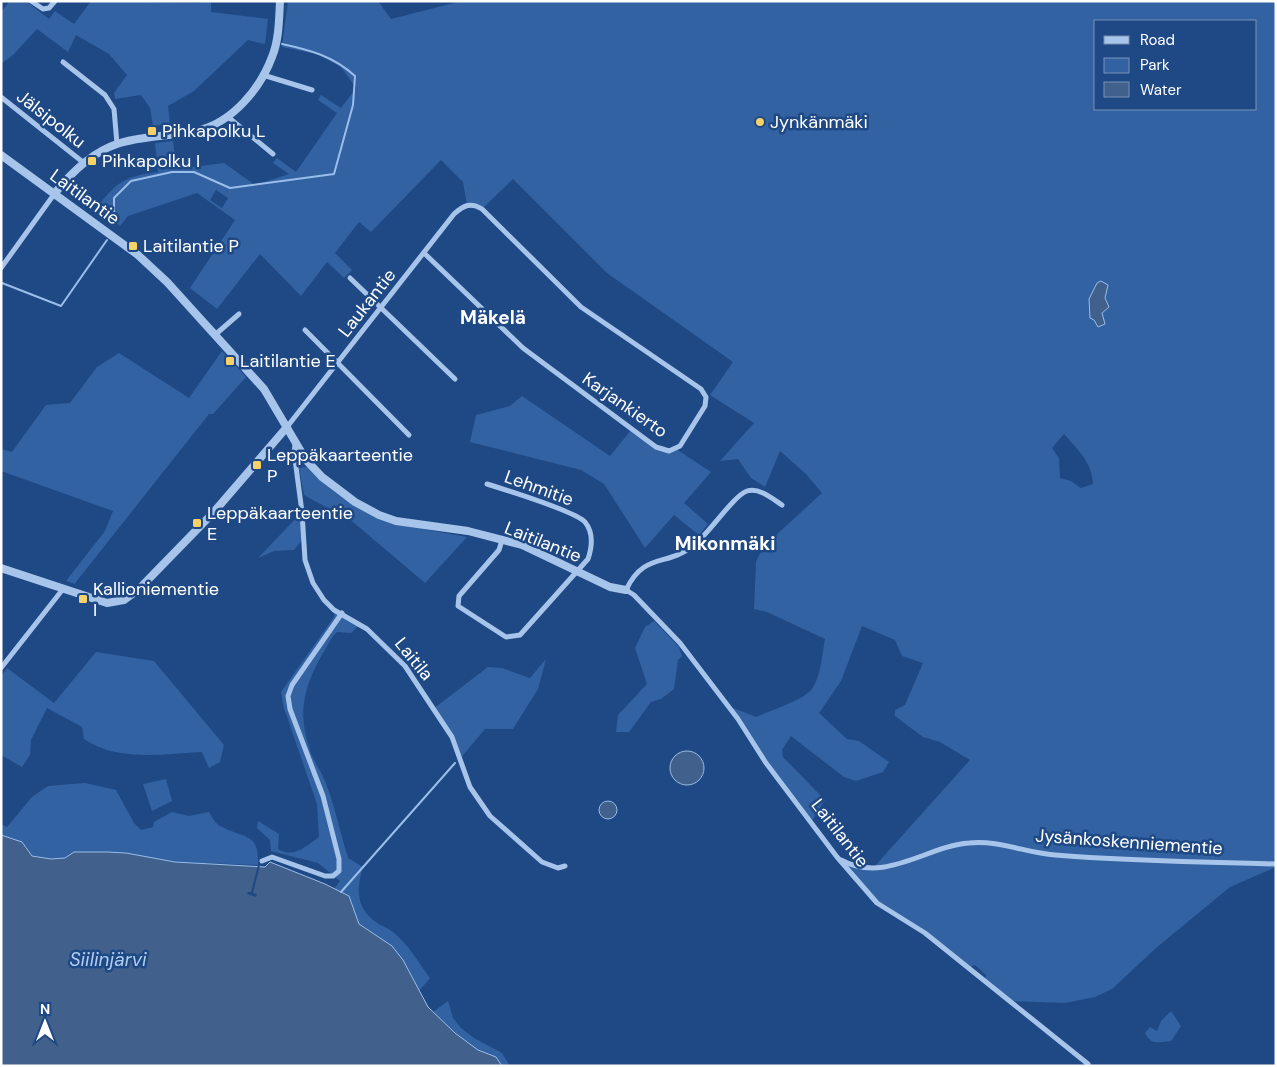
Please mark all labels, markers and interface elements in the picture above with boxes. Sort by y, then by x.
legend [1094,20,1257,110]
text: Road [1140,30,1175,50]
text: Park [1140,55,1170,75]
text: Water [1140,80,1182,100]
street label: Jälsipolku [11,84,91,154]
place label: Jynkänmäki [770,110,868,134]
marker: Jynkänmäki [754,116,766,128]
place label: Pihkapolku L [162,119,266,143]
marker: Pihkapolku L [146,125,158,137]
place label: Pihkapolku I [102,149,200,173]
marker: Pihkapolku I [86,155,98,167]
street label: Laitilantie [45,164,125,230]
place label: Laitilantie P [143,234,239,258]
marker: Laitilantie P [127,240,139,252]
street label: Laukantie [333,264,401,342]
district label: Mäkelä [460,305,526,330]
place label: Laitilantie E [240,349,336,373]
marker: Laitilantie E [224,355,236,367]
street label: Karjankierto [578,367,672,443]
place label: Leppäkaarteentie P [267,443,413,488]
marker: Leppäkaarteentie P [251,459,263,471]
street label: Lehmitie [501,464,577,512]
place label: Leppäkaarteentie E [207,501,353,546]
street label: Laitilantie [501,516,585,568]
marker: Leppäkaarteentie E [191,517,203,529]
district label: Mikonmäki [675,531,775,556]
place label: Kallioniementie I [93,577,219,622]
marker: Kallioniementie I [77,593,89,605]
street label: Laitila [389,632,439,686]
street label: Laitilantie [806,794,874,872]
street label: Jysänkoskenniementie [1034,823,1224,861]
water label: Siilinjärvi [69,947,147,972]
north arrow [20,997,70,1047]
text: N [40,1000,50,1018]

